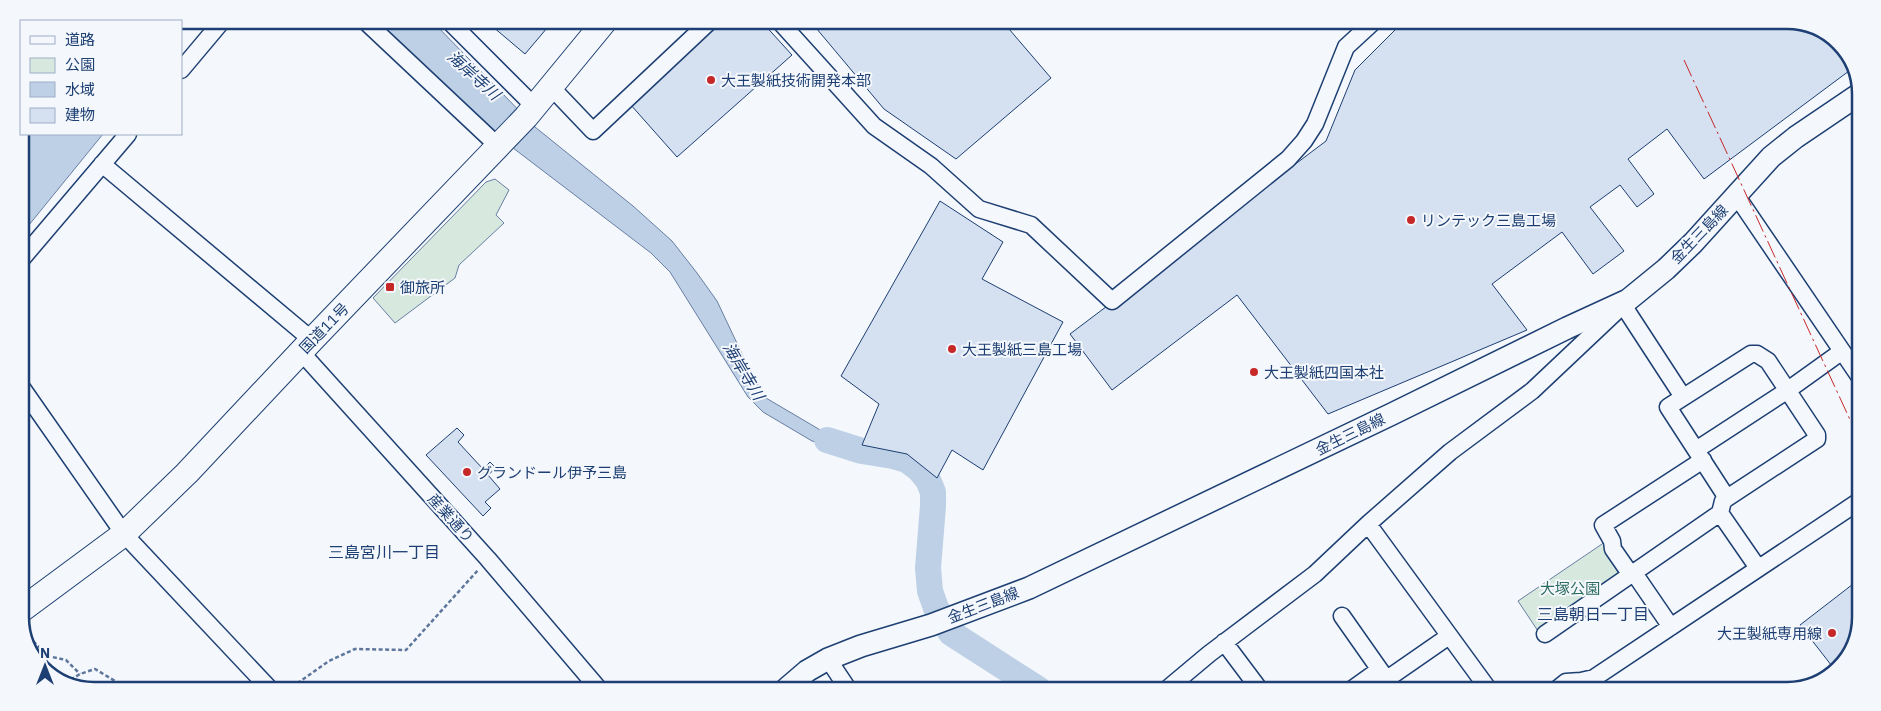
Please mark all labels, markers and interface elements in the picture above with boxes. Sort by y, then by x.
legend [20,20,182,135]
text: 道路 [65,30,95,49]
water label: 海岸寺川 [444,46,506,105]
text: 公園 [65,55,95,74]
place label: 大王製紙技術開発本部 [721,71,871,90]
marker: 大王製紙技術開発本部 [705,74,717,86]
text: 水域 [65,80,95,99]
text: 建物 [65,105,95,124]
street label: 金生三島線 [1666,200,1732,268]
place label: リンテック三島工場 [1421,211,1556,230]
marker: リンテック三島工場 [1405,214,1417,226]
place label: 御旅所 [400,278,445,297]
marker: 御旅所 [384,281,396,293]
street label: 国道11号 [295,299,353,357]
water label: 海岸寺川 [719,338,770,405]
place label: 大王製紙三島工場 [962,340,1082,359]
marker: 大王製紙三島工場 [946,343,958,355]
place label: 大王製紙四国本社 [1264,363,1384,382]
marker: 大王製紙四国本社 [1248,366,1260,378]
street label: 金生三島線 [1312,409,1388,459]
place label: グランドール伊予三島 [477,463,627,482]
marker: グランドール伊予三島 [461,466,473,478]
street label: 産業通り [424,489,478,547]
district label: 三島宮川一丁目 [328,542,440,562]
park label: 大塚公園 [1540,579,1600,598]
street label: 金生三島線 [945,583,1021,627]
district label: 三島朝日一丁目 [1537,604,1649,624]
place label: 大王製紙専用線 [1717,624,1822,643]
marker: 大王製紙専用線 [1826,627,1838,639]
north arrow [20,641,70,691]
text: N [40,644,50,662]

